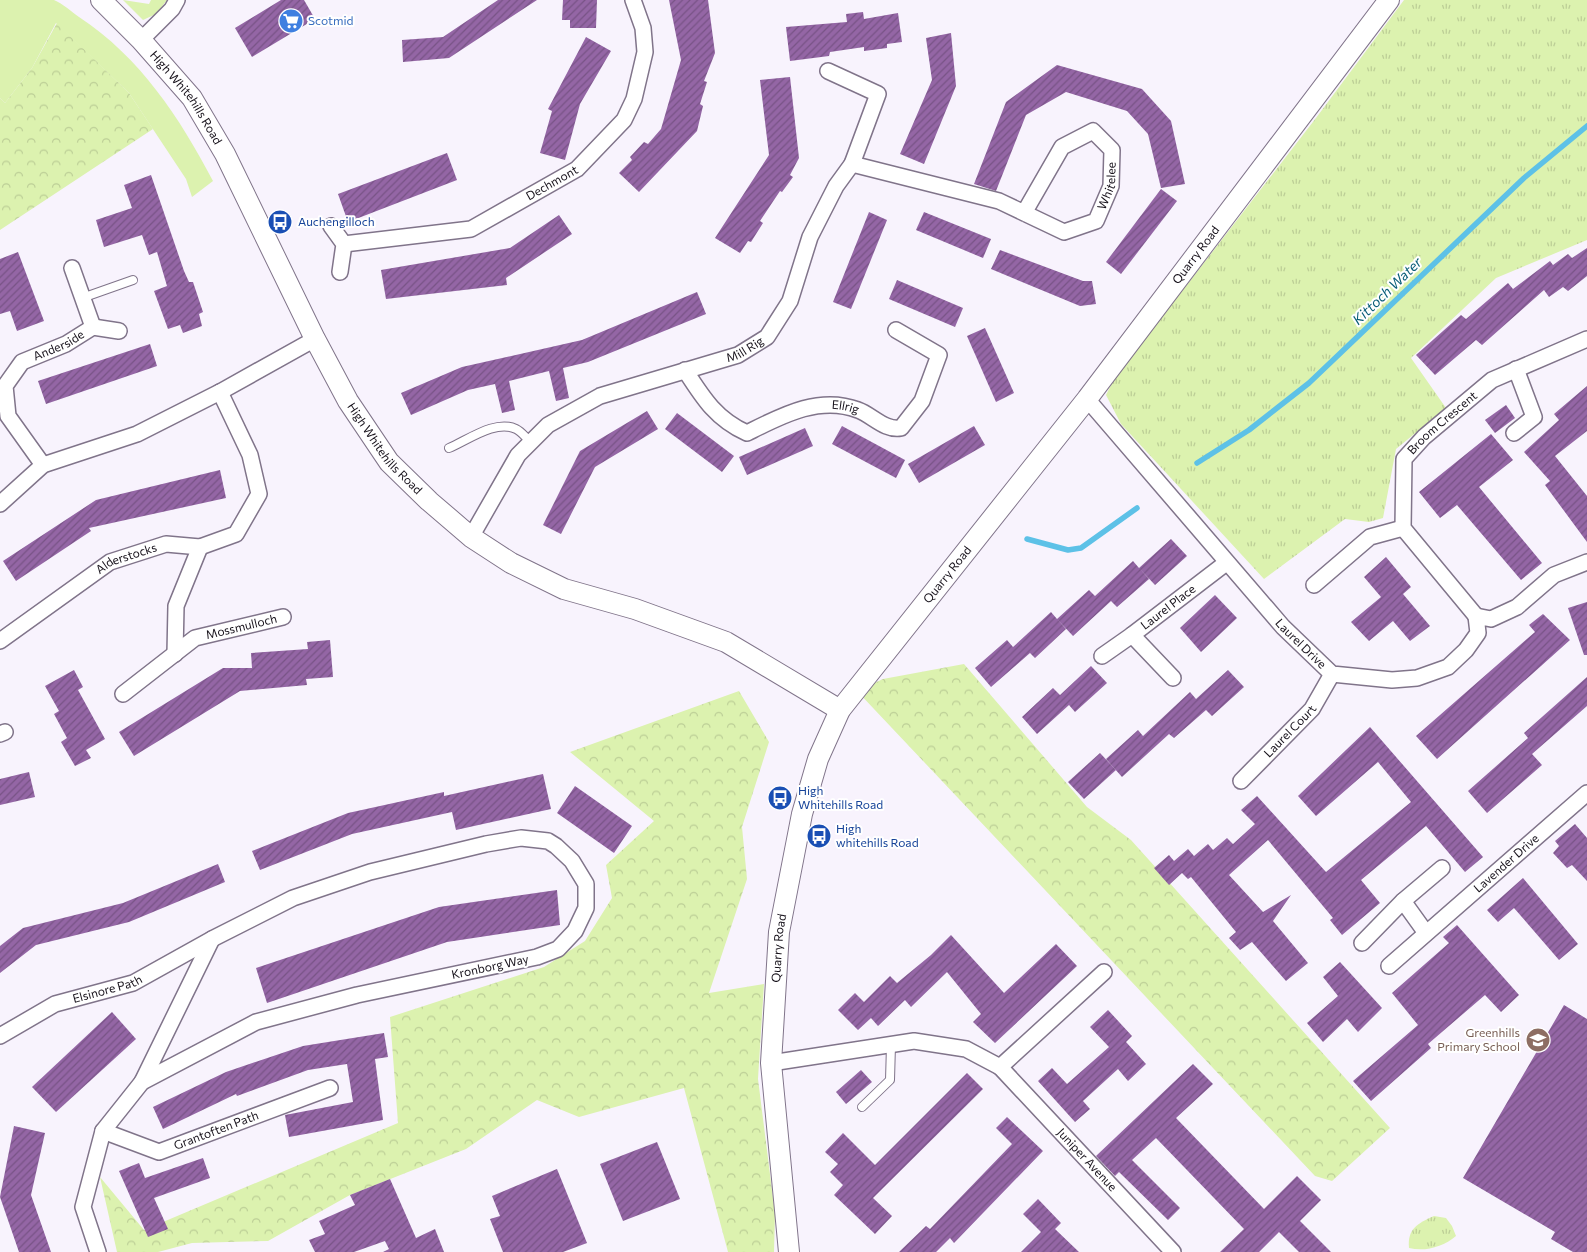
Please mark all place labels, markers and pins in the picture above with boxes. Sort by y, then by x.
supermarket icon: Scotmid [278,8,304,34]
place label: Scotmid [308,13,354,27]
bus stop icon: Auchengilloch [267,209,293,235]
place label: Auchengilloch [298,214,375,228]
place label: High Whitehills Road [798,783,883,811]
bus stop icon: High Whitehills Road [767,785,793,811]
place label: High whitehills Road [836,821,919,849]
bus stop icon: High whitehills Road [806,823,832,849]
place label: Greenhills Primary School [1437,1025,1520,1053]
school or university icon: Greenhills Primary School [1525,1027,1551,1053]

